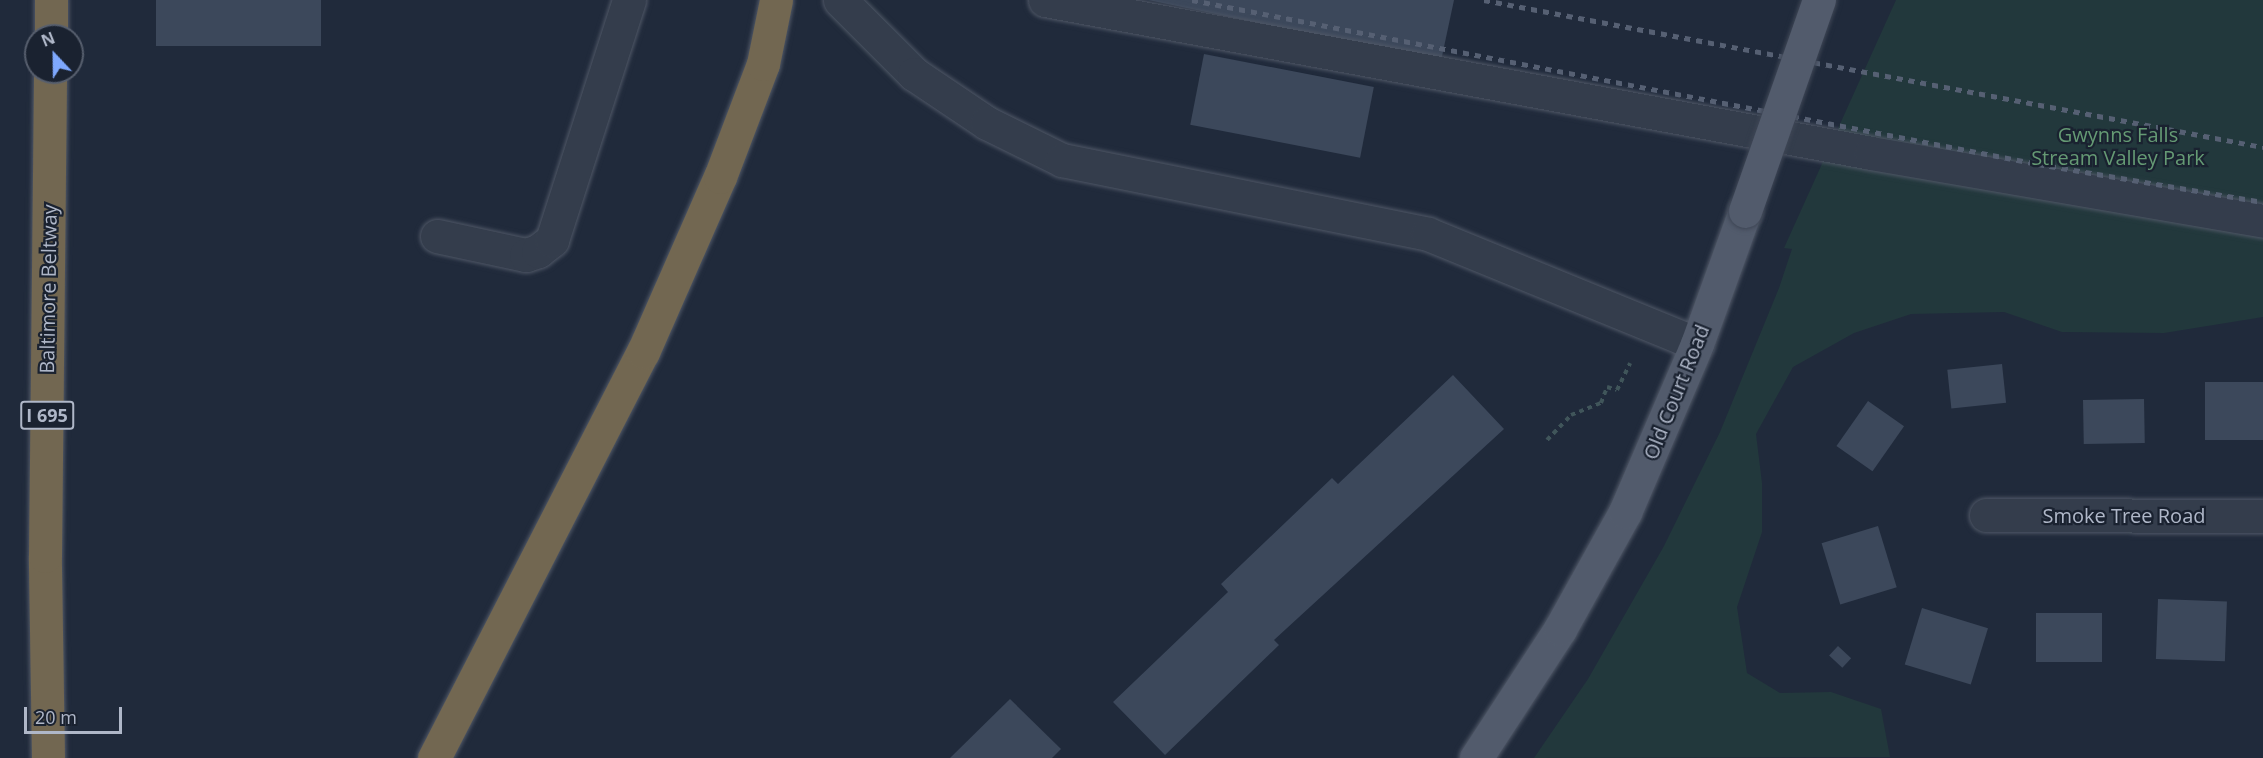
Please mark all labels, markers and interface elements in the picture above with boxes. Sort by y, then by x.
north arrow [24,24,84,84]
text: N [38,27,58,52]
park label: Gwynns Falls Stream Valley Park [2031,123,2205,170]
street label: Baltimore Beltway [35,204,61,374]
street label: Old Court Road [1638,321,1714,463]
road number: I 695 [20,400,74,430]
street label: Smoke Tree Road [2042,503,2206,527]
scale bar [27,695,124,733]
text: 20 m [35,705,77,729]

